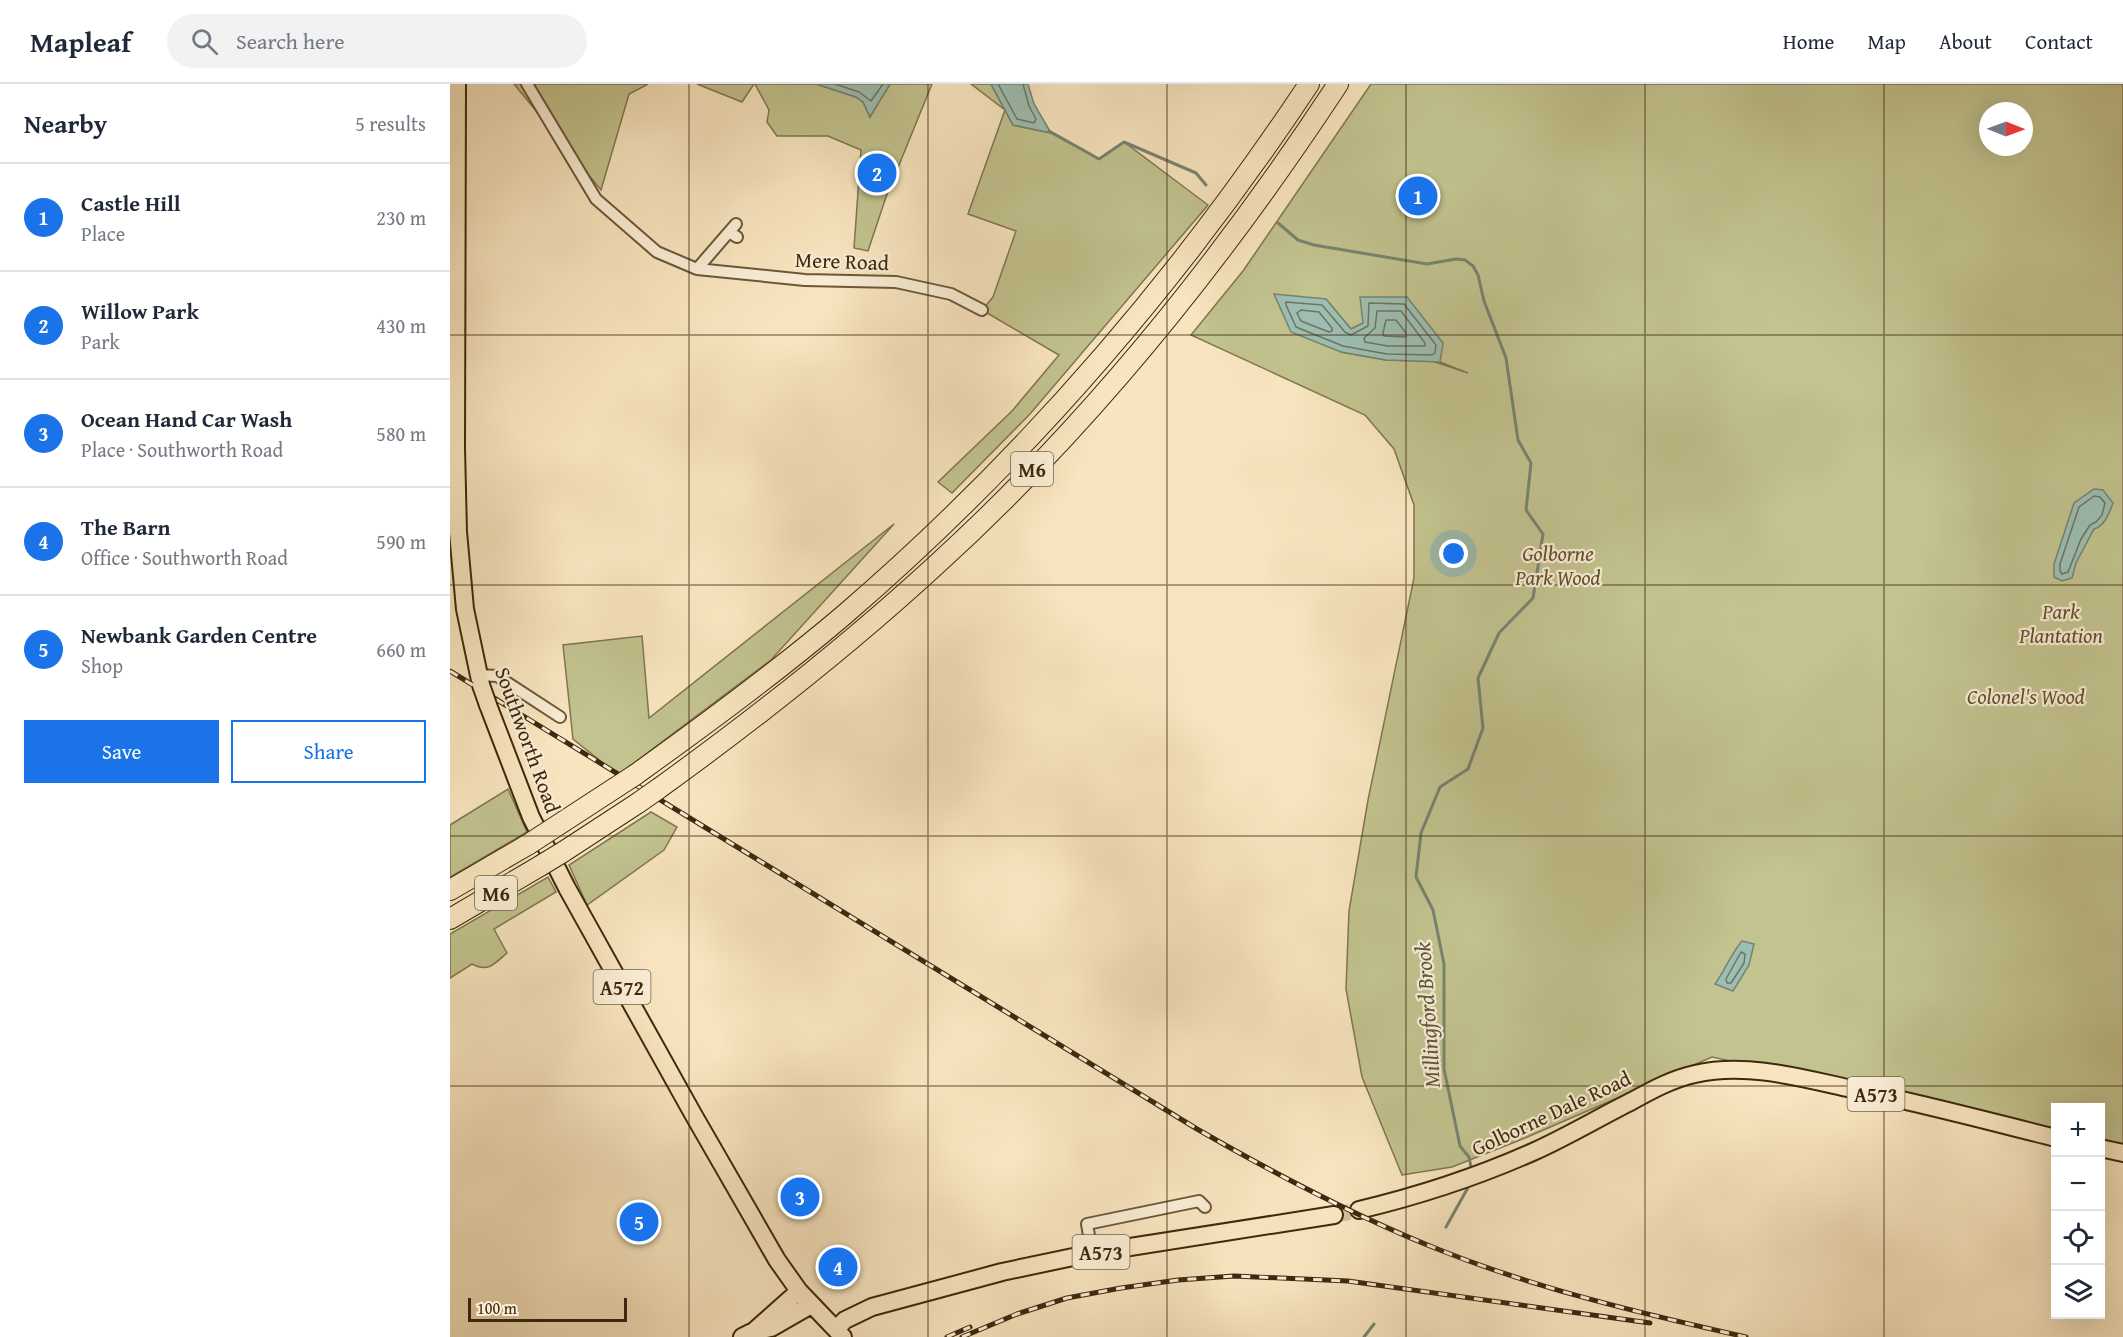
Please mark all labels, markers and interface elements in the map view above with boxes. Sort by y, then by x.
search box [167,14,587,68]
text: Mapleaf [30,21,131,62]
icon: search [188,25,221,58]
text: Search here [236,25,345,57]
text: Home [1783,26,1834,57]
text: Map [1867,26,1906,57]
text: About [1939,26,1992,57]
text: Contact [2025,26,2093,57]
north arrow [1979,102,2033,156]
text: Nearby [24,104,107,143]
text: 5 results [355,109,426,138]
pin: 2 [858,150,896,196]
pin: 1 [1398,174,1438,218]
text: Castle Hill [81,187,181,219]
text: 1 [38,203,49,232]
text: 230 m [376,203,426,232]
text: Place [81,219,125,248]
street label: Mere Road [795,244,890,278]
text: Willow Park [81,295,199,327]
text: 2 [38,311,49,340]
text: 430 m [376,311,426,340]
text: Park [81,327,120,356]
text: Ocean Hand Car Wash [81,403,292,435]
text: 3 [38,419,49,448]
text: 580 m [376,419,426,448]
text: Place · Southworth Road [81,435,283,464]
road number: M6 [1011,452,1053,486]
text: The Barn [81,511,171,543]
text: 4 [38,527,49,556]
text: 590 m [376,527,426,556]
park label: Golborne Park Wood [1514,538,1601,593]
your location [1439,539,1468,568]
text: Office · Southworth Road [81,543,288,572]
park label: Park Plantation [2018,596,2103,651]
text: Newbank Garden Centre [81,619,317,651]
text: 5 [38,635,49,664]
text: 660 m [376,635,426,664]
text: Shop [81,651,123,680]
street label: Southworth Road [487,663,569,818]
park label: Colonel's Wood [1967,681,2085,712]
button: Save [24,720,219,783]
button: Share [231,720,426,783]
road number: M6 [475,876,517,910]
water label: Millingford Brook [1406,940,1448,1089]
road number: A572 [594,970,651,1004]
street label: Golborne Dale Road [1466,1062,1636,1163]
road number: A573 [1848,1077,1904,1111]
map controls [2051,1103,2105,1319]
button: + [2051,1103,2105,1157]
button: − [2051,1157,2105,1211]
pin: 3 [780,1174,820,1220]
pin: 5 [620,1200,658,1244]
button: locate [2051,1211,2105,1265]
road number: A573 [1072,1235,1130,1269]
pin: 4 [818,1244,858,1290]
button: layers [2051,1265,2105,1319]
scale bar [468,1295,627,1322]
text: 100 m [477,1296,517,1320]

